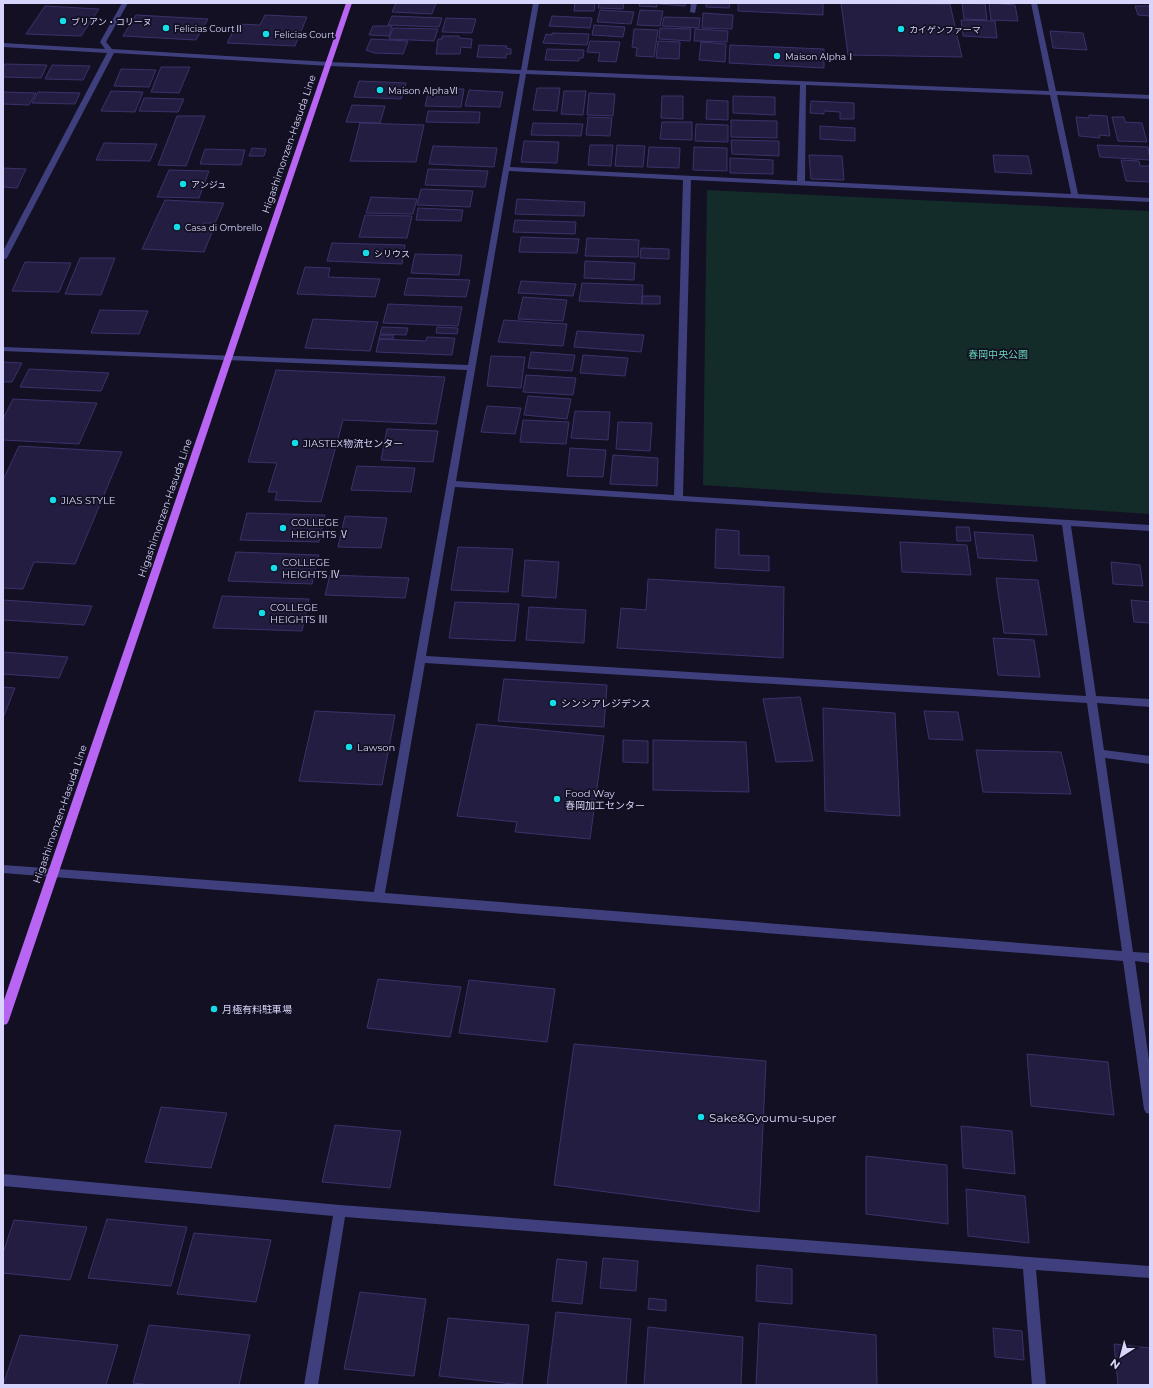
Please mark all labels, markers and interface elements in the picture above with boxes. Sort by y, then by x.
marker: ブリアン・コリーヌ [58,16,68,26]
place label: ブリアン・コリーヌ [71,16,152,27]
marker: Felicias CourtⅡ [161,23,171,33]
place label: Felicias CourtⅡ [174,23,244,34]
marker: カイゲンファーマ [896,24,906,34]
place label: カイゲンファーマ [909,24,981,35]
marker: Felicias Court [261,29,271,39]
place label: Felicias Court [274,29,335,40]
marker: Maison AlphaⅠ [772,51,782,61]
place label: Maison AlphaⅠ [785,51,855,62]
street label: Higashimonzen-Hasuda Line [259,73,319,215]
marker: Maison AlphaⅥ [375,85,385,95]
place label: Maison AlphaⅥ [388,85,458,96]
marker: アンジュ [178,179,188,189]
place label: アンジュ [191,179,226,190]
marker: Casa di Ombrello [172,222,182,232]
place label: Casa di Ombrello [185,222,263,233]
marker: シリウス [361,248,371,258]
place label: シリウス [374,248,410,259]
park label: 春岡中央公園 [968,348,1028,361]
street label: Higashimonzen-Hasuda Line [135,437,195,579]
place label: JIASTEX物流センター [302,437,403,450]
marker: JIASTEX物流センター [290,438,300,448]
place label: JIAS STYLE [60,494,116,507]
marker: JIAS STYLE [48,495,58,505]
place label: COLLEGE HEIGHTS Ⅴ [291,516,349,541]
marker: COLLEGE HEIGHTS Ⅴ [278,523,288,533]
place label: COLLEGE HEIGHTS Ⅳ [282,556,340,581]
marker: COLLEGE HEIGHTS Ⅳ [269,563,279,573]
place label: COLLEGE HEIGHTS Ⅲ [270,601,328,626]
marker: COLLEGE HEIGHTS Ⅲ [257,608,267,618]
place label: シンシアレジデンス [561,697,651,710]
marker: シンシアレジデンス [548,698,558,708]
place label: Lawson [357,741,395,754]
marker: Lawson [344,742,354,752]
street label: Higashimonzen-Hasuda Line [30,743,90,885]
place label: Food Way 春岡加工センター [565,787,645,812]
marker: Food Way 春岡加工センター [552,794,562,804]
place label: 月極有料駐車場 [222,1003,292,1016]
marker: 月極有料駐車場 [209,1004,219,1014]
place label: Sake&Gyoumu-super [709,1110,837,1125]
marker: Sake&Gyoumu-super [696,1112,706,1122]
north arrow [1101,1336,1141,1376]
text: N [1107,1356,1123,1372]

